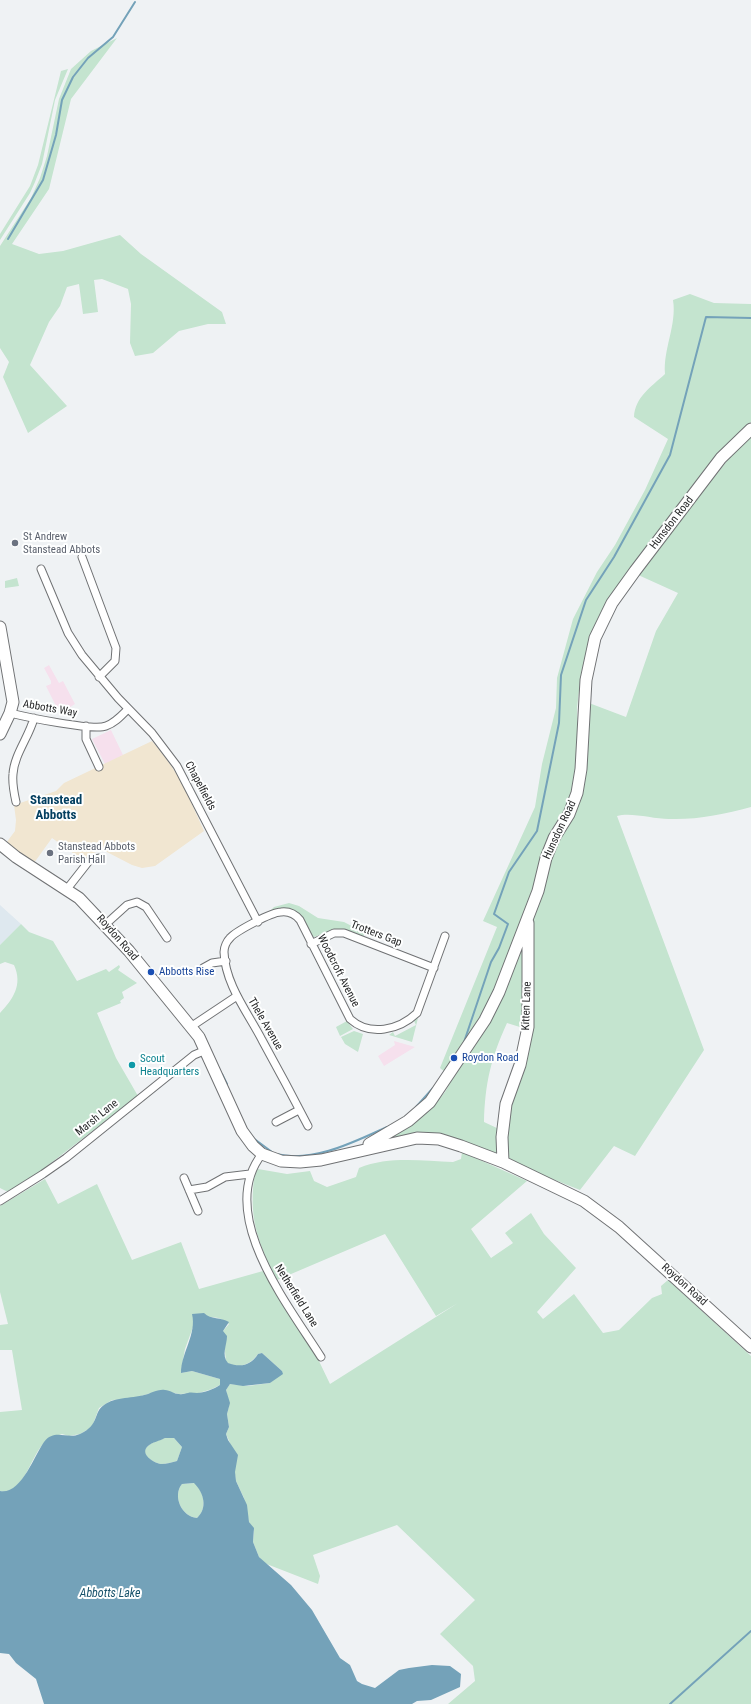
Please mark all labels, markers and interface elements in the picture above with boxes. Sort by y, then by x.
street label: Hunsdon Road [647,494,697,552]
place label: St Andrew Stanstead Abbots [23,530,100,556]
marker: St Andrew Stanstead Abbots [10,538,20,548]
street label: Abbotts Way [22,698,78,720]
street label: Chapelfields [182,759,218,813]
district label: Stanstead Abbotts [30,793,82,824]
street label: Hunsdon Road [541,798,579,862]
place label: Stanstead Abbots Parish Hall [58,840,135,866]
marker: Stanstead Abbots Parish Hall [45,848,55,858]
street label: Roydon Road [93,912,141,964]
street label: Trotters Gap [349,918,403,950]
street label: Woodcroft Avenue [314,933,362,1009]
place label: Abbotts Rise [159,965,214,979]
marker: Abbotts Rise [146,967,156,977]
street label: Kitten Lane [520,981,534,1031]
street label: Thele Avenue [245,996,285,1052]
place label: Roydon Road [462,1051,519,1065]
place label: Scout Headquarters [140,1052,199,1078]
marker: Roydon Road [449,1053,459,1063]
marker: Scout Headquarters [127,1060,137,1070]
street label: Marsh Lane [73,1097,121,1139]
street label: Roydon Road [659,1261,709,1309]
street label: Netherfield Lane [272,1262,320,1330]
water label: Abbotts Lake [80,1587,140,1601]

